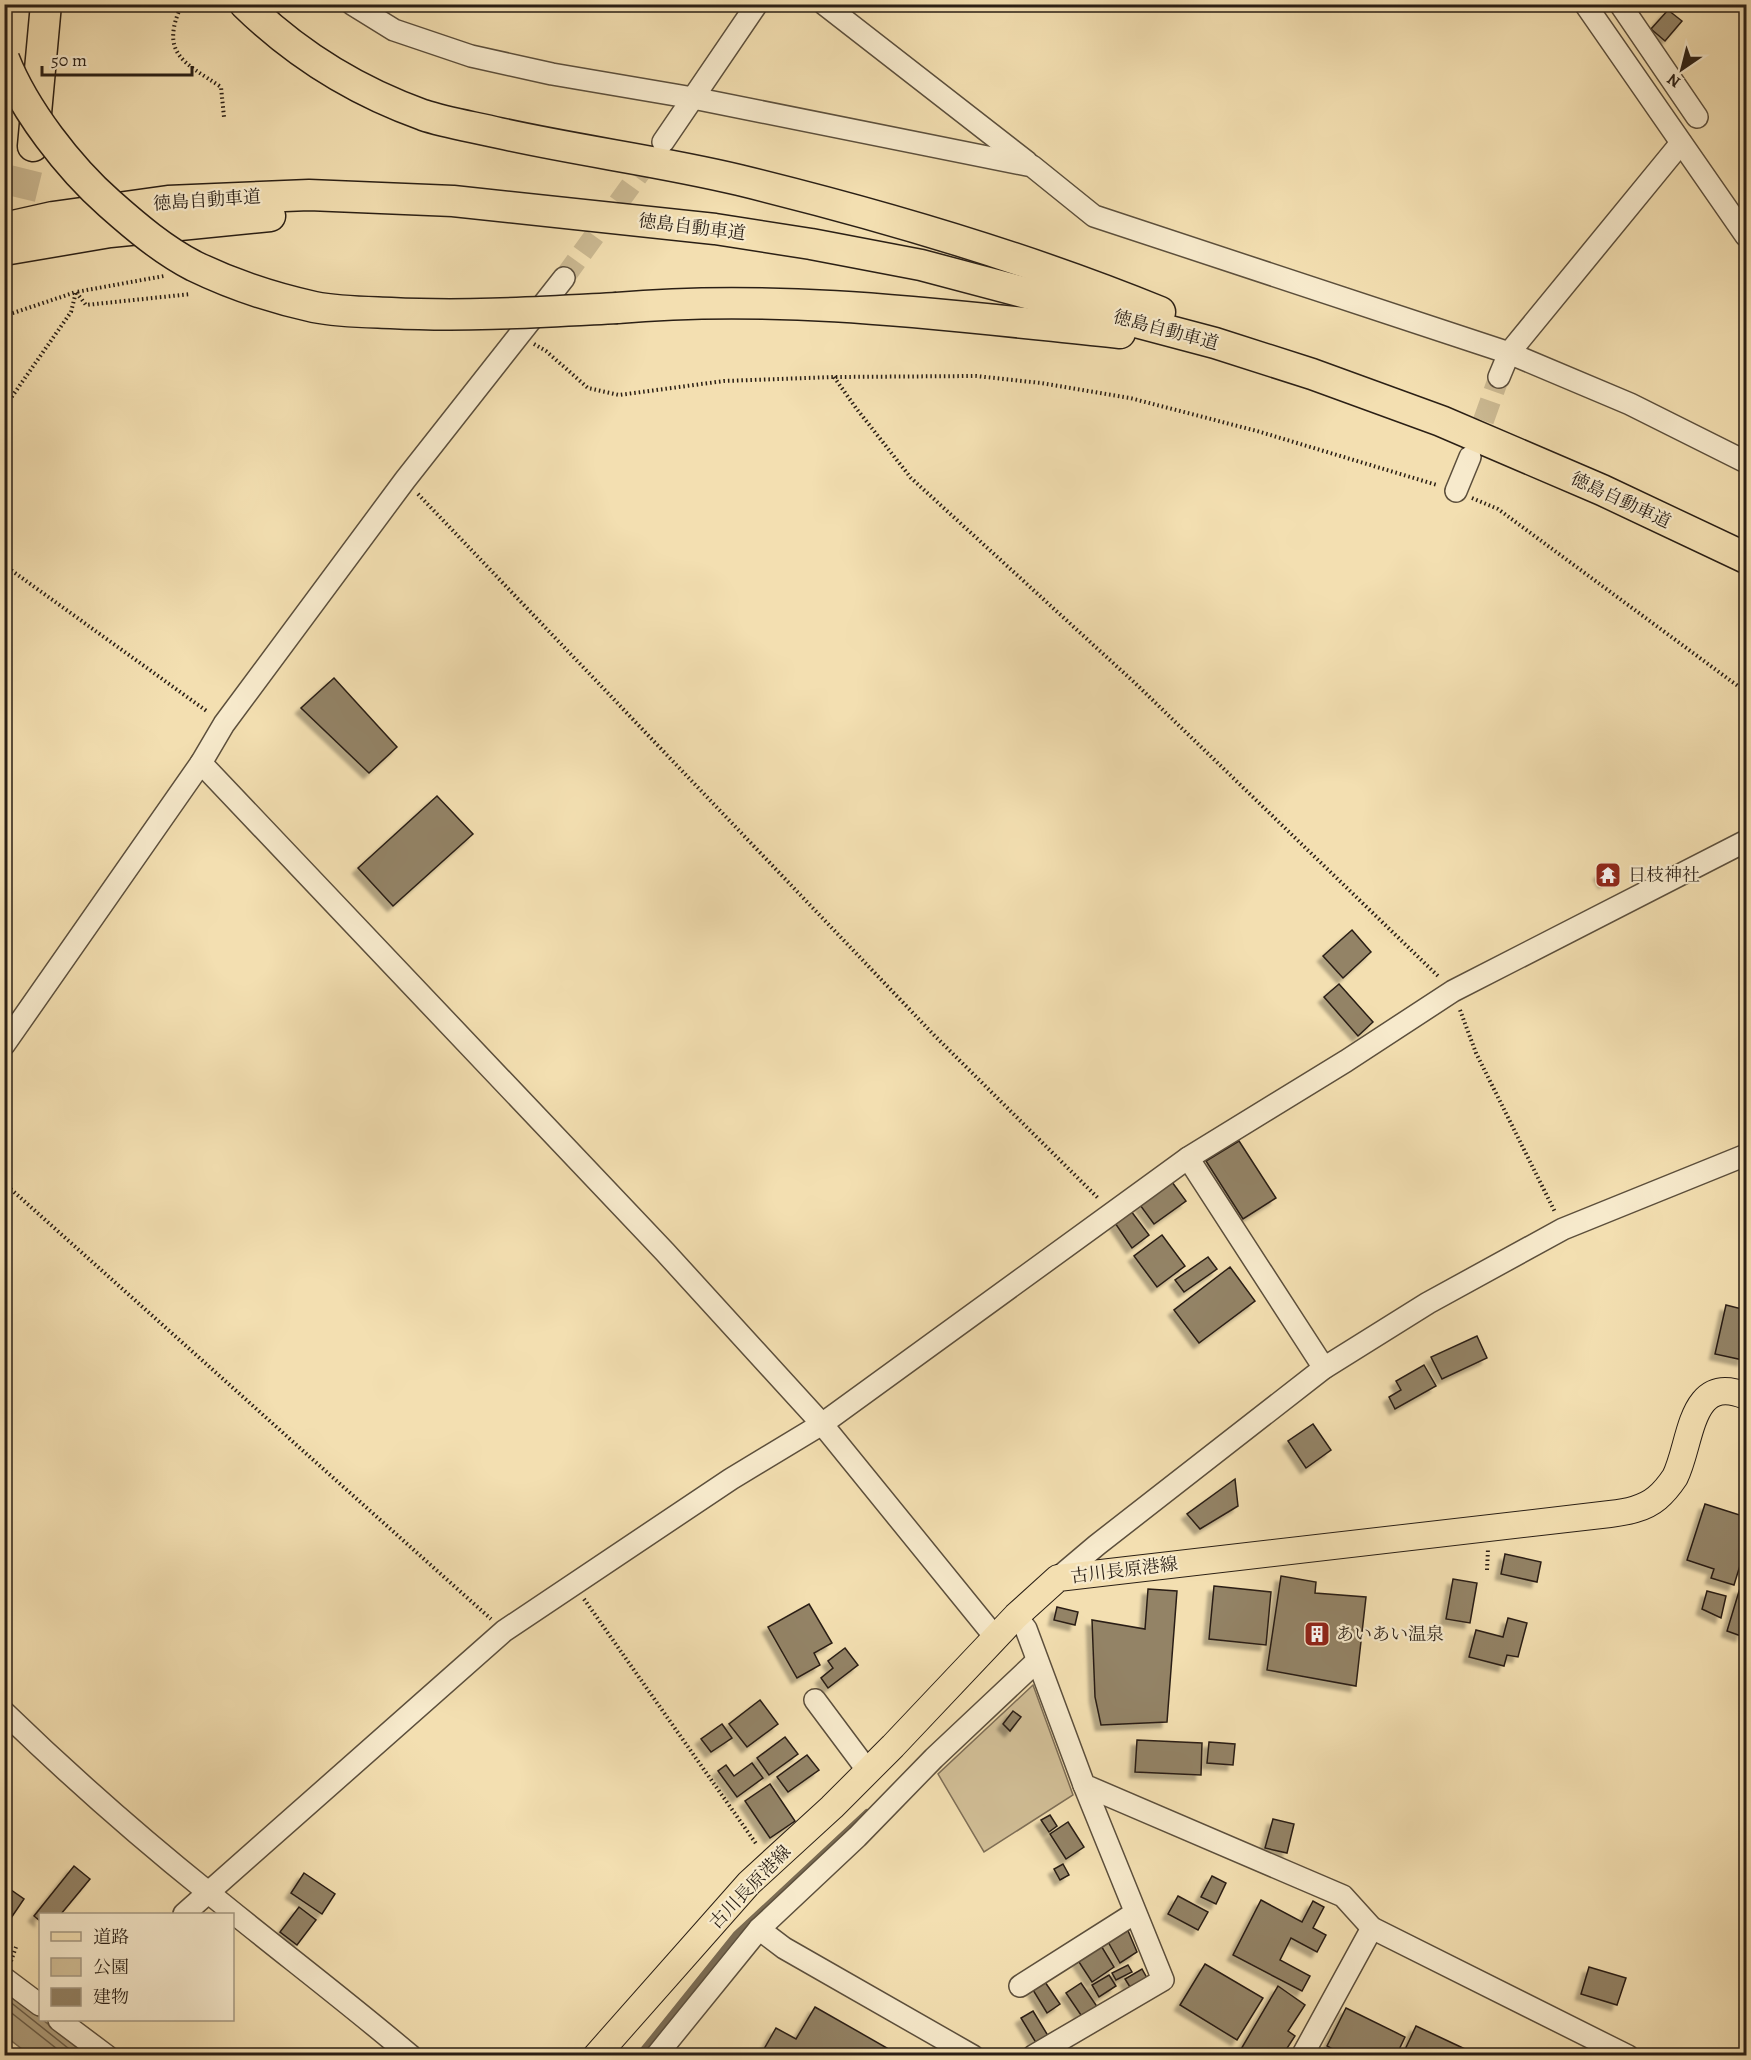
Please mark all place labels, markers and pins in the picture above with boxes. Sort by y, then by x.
temple icon: 日枝神社 [1593,860,1623,890]
place label: 日枝神社 [1628,863,1700,887]
building icon: あいあい温泉 [1302,1619,1332,1649]
place label: あいあい温泉 [1336,1622,1444,1646]

